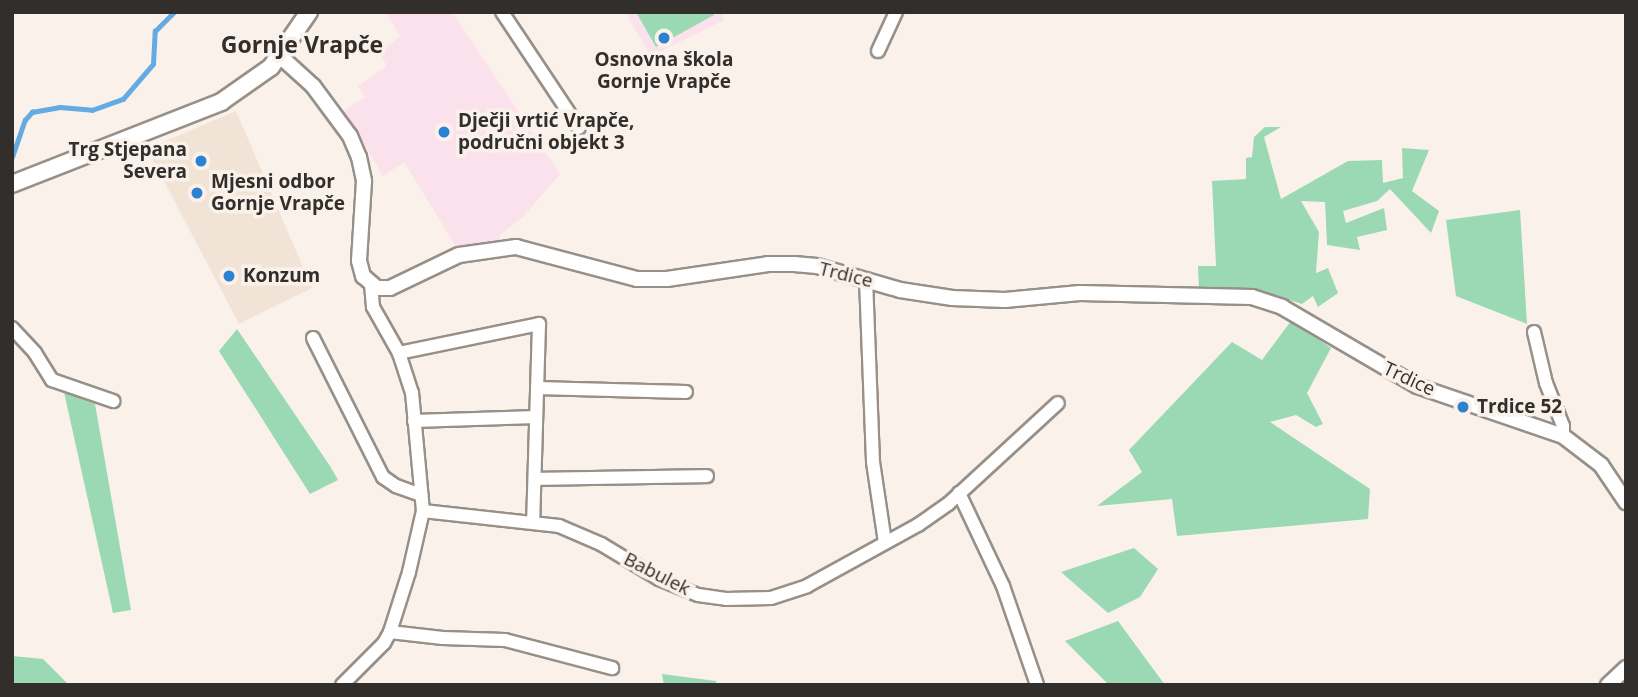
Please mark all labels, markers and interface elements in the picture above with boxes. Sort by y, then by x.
district label: Gornje Vrapče [221,30,383,58]
marker: Osnovna škola Gornje Vrapče [656,30,672,46]
place label: Osnovna škola Gornje Vrapče [595,49,733,93]
place label: Dječji vrtić Vrapče, područni objekt 3 [458,110,634,154]
marker: Dječji vrtić Vrapče, područni objekt 3 [436,124,452,140]
place label: Trg Stjepana Severa [69,139,187,183]
marker: Trg Stjepana Severa [193,153,209,169]
place label: Mjesni odbor Gornje Vrapče [211,171,345,215]
marker: Mjesni odbor Gornje Vrapče [189,185,205,201]
street label: Trdice [817,257,875,293]
place label: Konzum [243,265,320,287]
marker: Konzum [221,268,237,284]
street label: Trdice [1380,357,1438,401]
place label: Trdice 52 [1477,396,1562,418]
marker: Trdice 52 [1455,399,1471,415]
street label: Babulek [620,548,694,600]

